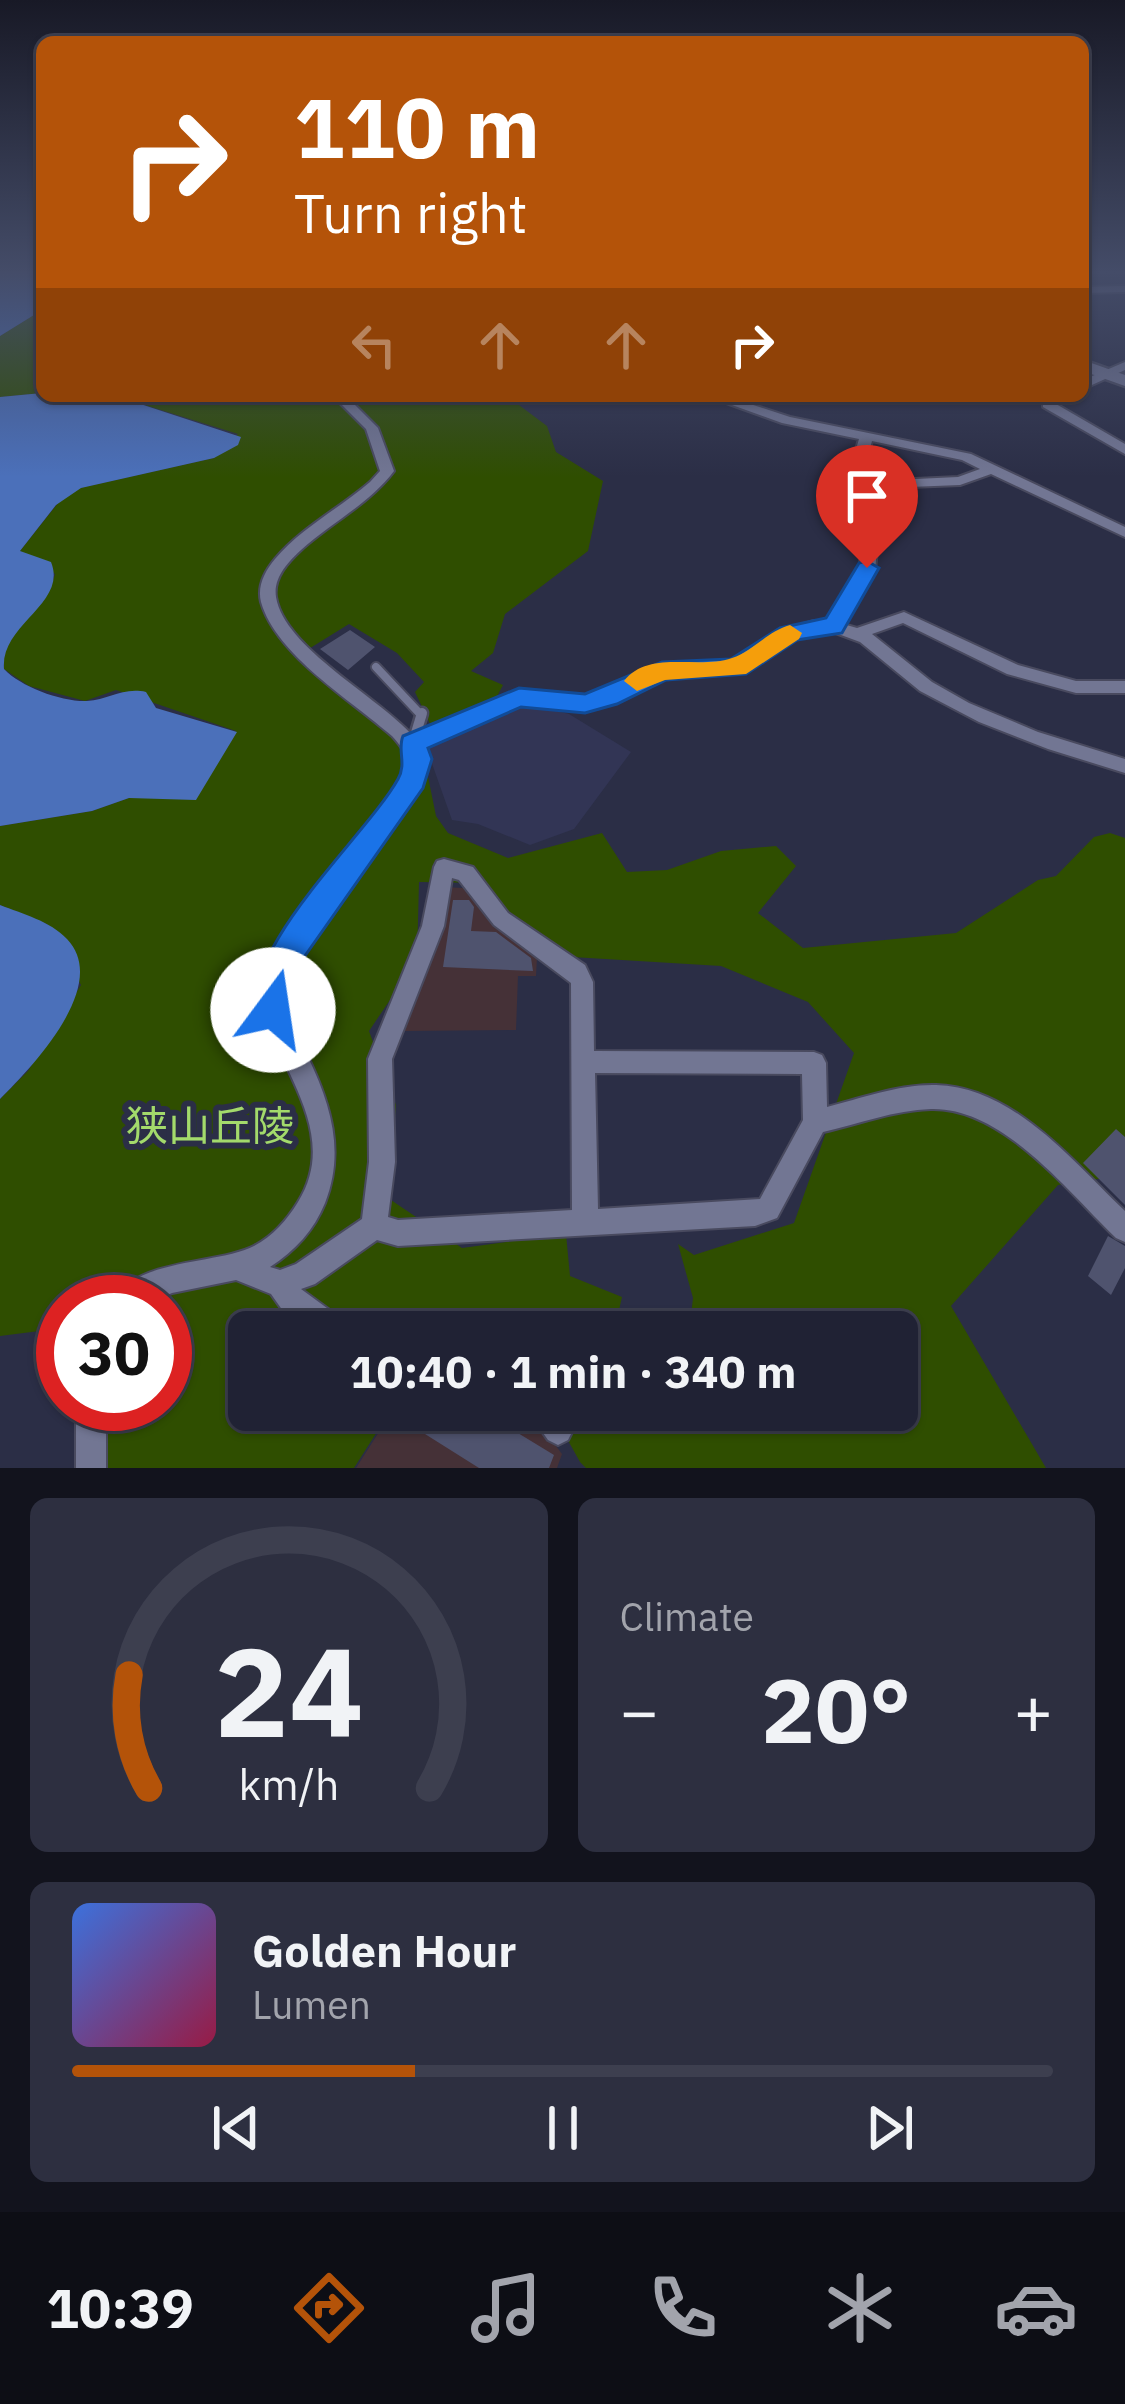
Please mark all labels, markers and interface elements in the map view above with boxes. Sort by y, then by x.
text: 110 m [294,72,540,181]
icon: right [96,84,252,240]
text: Turn right [294,178,528,248]
icon: left [341,312,407,378]
icon: ahead [467,312,533,378]
icon: ahead [593,312,659,378]
icon: right [719,312,785,378]
pin [816,445,918,568]
icon: arrive [834,463,900,529]
position arrow [210,947,336,1073]
park label: 狭山丘陵 [126,1098,294,1153]
speed limit sign: 30 [36,1275,192,1431]
text: 10:40 · 1 min · 340 m [350,1342,796,1400]
text: Climate [620,1591,754,1642]
text: 24 [214,1609,364,1771]
text: 20° [761,1651,911,1768]
text: − [620,1667,659,1753]
text: + [1013,1667,1053,1753]
text: km/h [238,1756,339,1812]
text: Golden Hour [252,1921,516,1979]
text: Lumen [252,1979,371,2030]
icon: previous [203,2095,269,2161]
icon: pause [530,2095,596,2161]
icon: next [857,2095,923,2161]
icon: directions [287,2266,371,2350]
icon: music [464,2266,548,2350]
icon: phone [641,2266,725,2350]
icon: climate [818,2266,902,2350]
icon: car [994,2266,1078,2350]
text: 10:39 [46,2273,194,2343]

